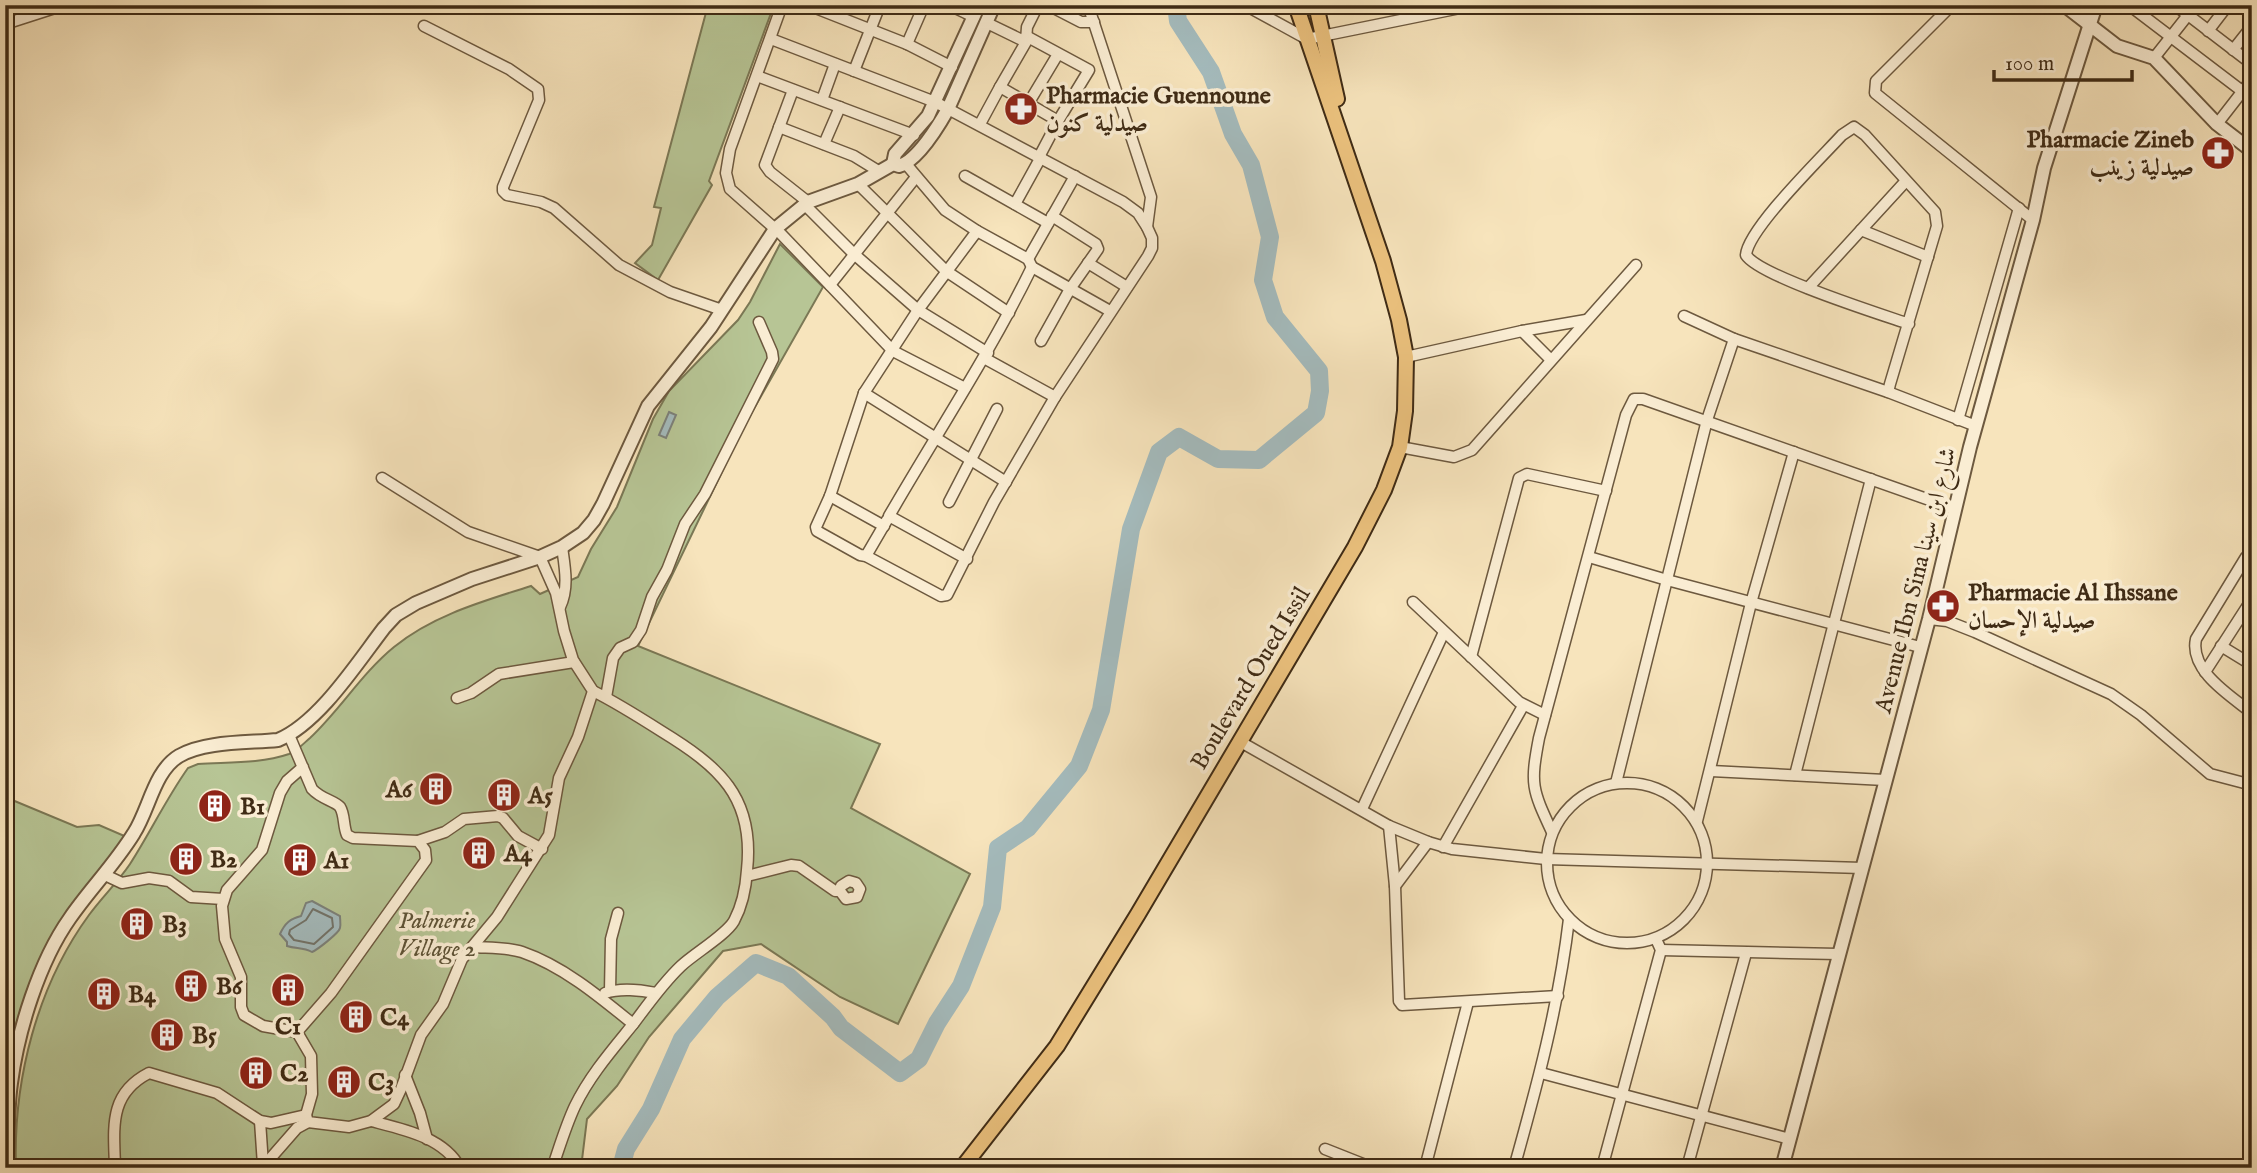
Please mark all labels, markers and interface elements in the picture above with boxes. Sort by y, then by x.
scale bar [1994,38,2133,82]
text: 100 m [2005,51,2054,78]
place label: Pharmacie Guennoune صيدلية كنون [1046,81,1271,140]
pharmacy icon: Pharmacie Guennoune صيدلية كنون [1002,90,1040,128]
place label: Pharmacie Zineb صيدلية زينب [2026,125,2194,184]
pharmacy icon: Pharmacie Zineb صيدلية زينب [2199,134,2237,172]
street label: Avenue Ibn Sina شارع ابن سينا [1868,444,1967,718]
place label: Pharmacie Al Ihssane صيدلية الإحسان [1968,578,2178,637]
street label: Boulevard Oued Issil [1184,581,1318,776]
pharmacy icon: Pharmacie Al Ihssane صيدلية الإحسان [1924,587,1962,625]
building icon: A6 [417,770,455,808]
place label: A6 [385,775,413,806]
building icon: A5 [485,776,523,814]
place label: A5 [527,781,553,812]
building icon: B1 [196,787,234,825]
place label: B1 [240,792,265,823]
building icon: A4 [460,834,498,872]
place label: A4 [503,839,533,870]
building icon: B2 [167,840,205,878]
building icon: A1 [281,841,319,879]
place label: B2 [210,845,237,876]
place label: A1 [323,846,349,877]
building icon: B3 [118,905,156,943]
park label: Palmerie Village 2 [398,906,476,965]
place label: B3 [162,910,187,941]
building icon: B6 [172,967,210,1005]
building icon: C1 [269,971,307,1009]
place label: B6 [216,972,243,1003]
building icon: B4 [85,975,123,1013]
place label: B4 [128,980,157,1011]
building icon: C4 [337,998,375,1036]
place label: C4 [380,1003,410,1034]
place label: C1 [275,1012,301,1043]
building icon: B5 [148,1016,186,1054]
place label: B5 [192,1021,217,1052]
building icon: C2 [237,1054,275,1092]
place label: C2 [280,1059,308,1090]
building icon: C3 [325,1063,363,1101]
place label: C3 [368,1068,394,1099]

